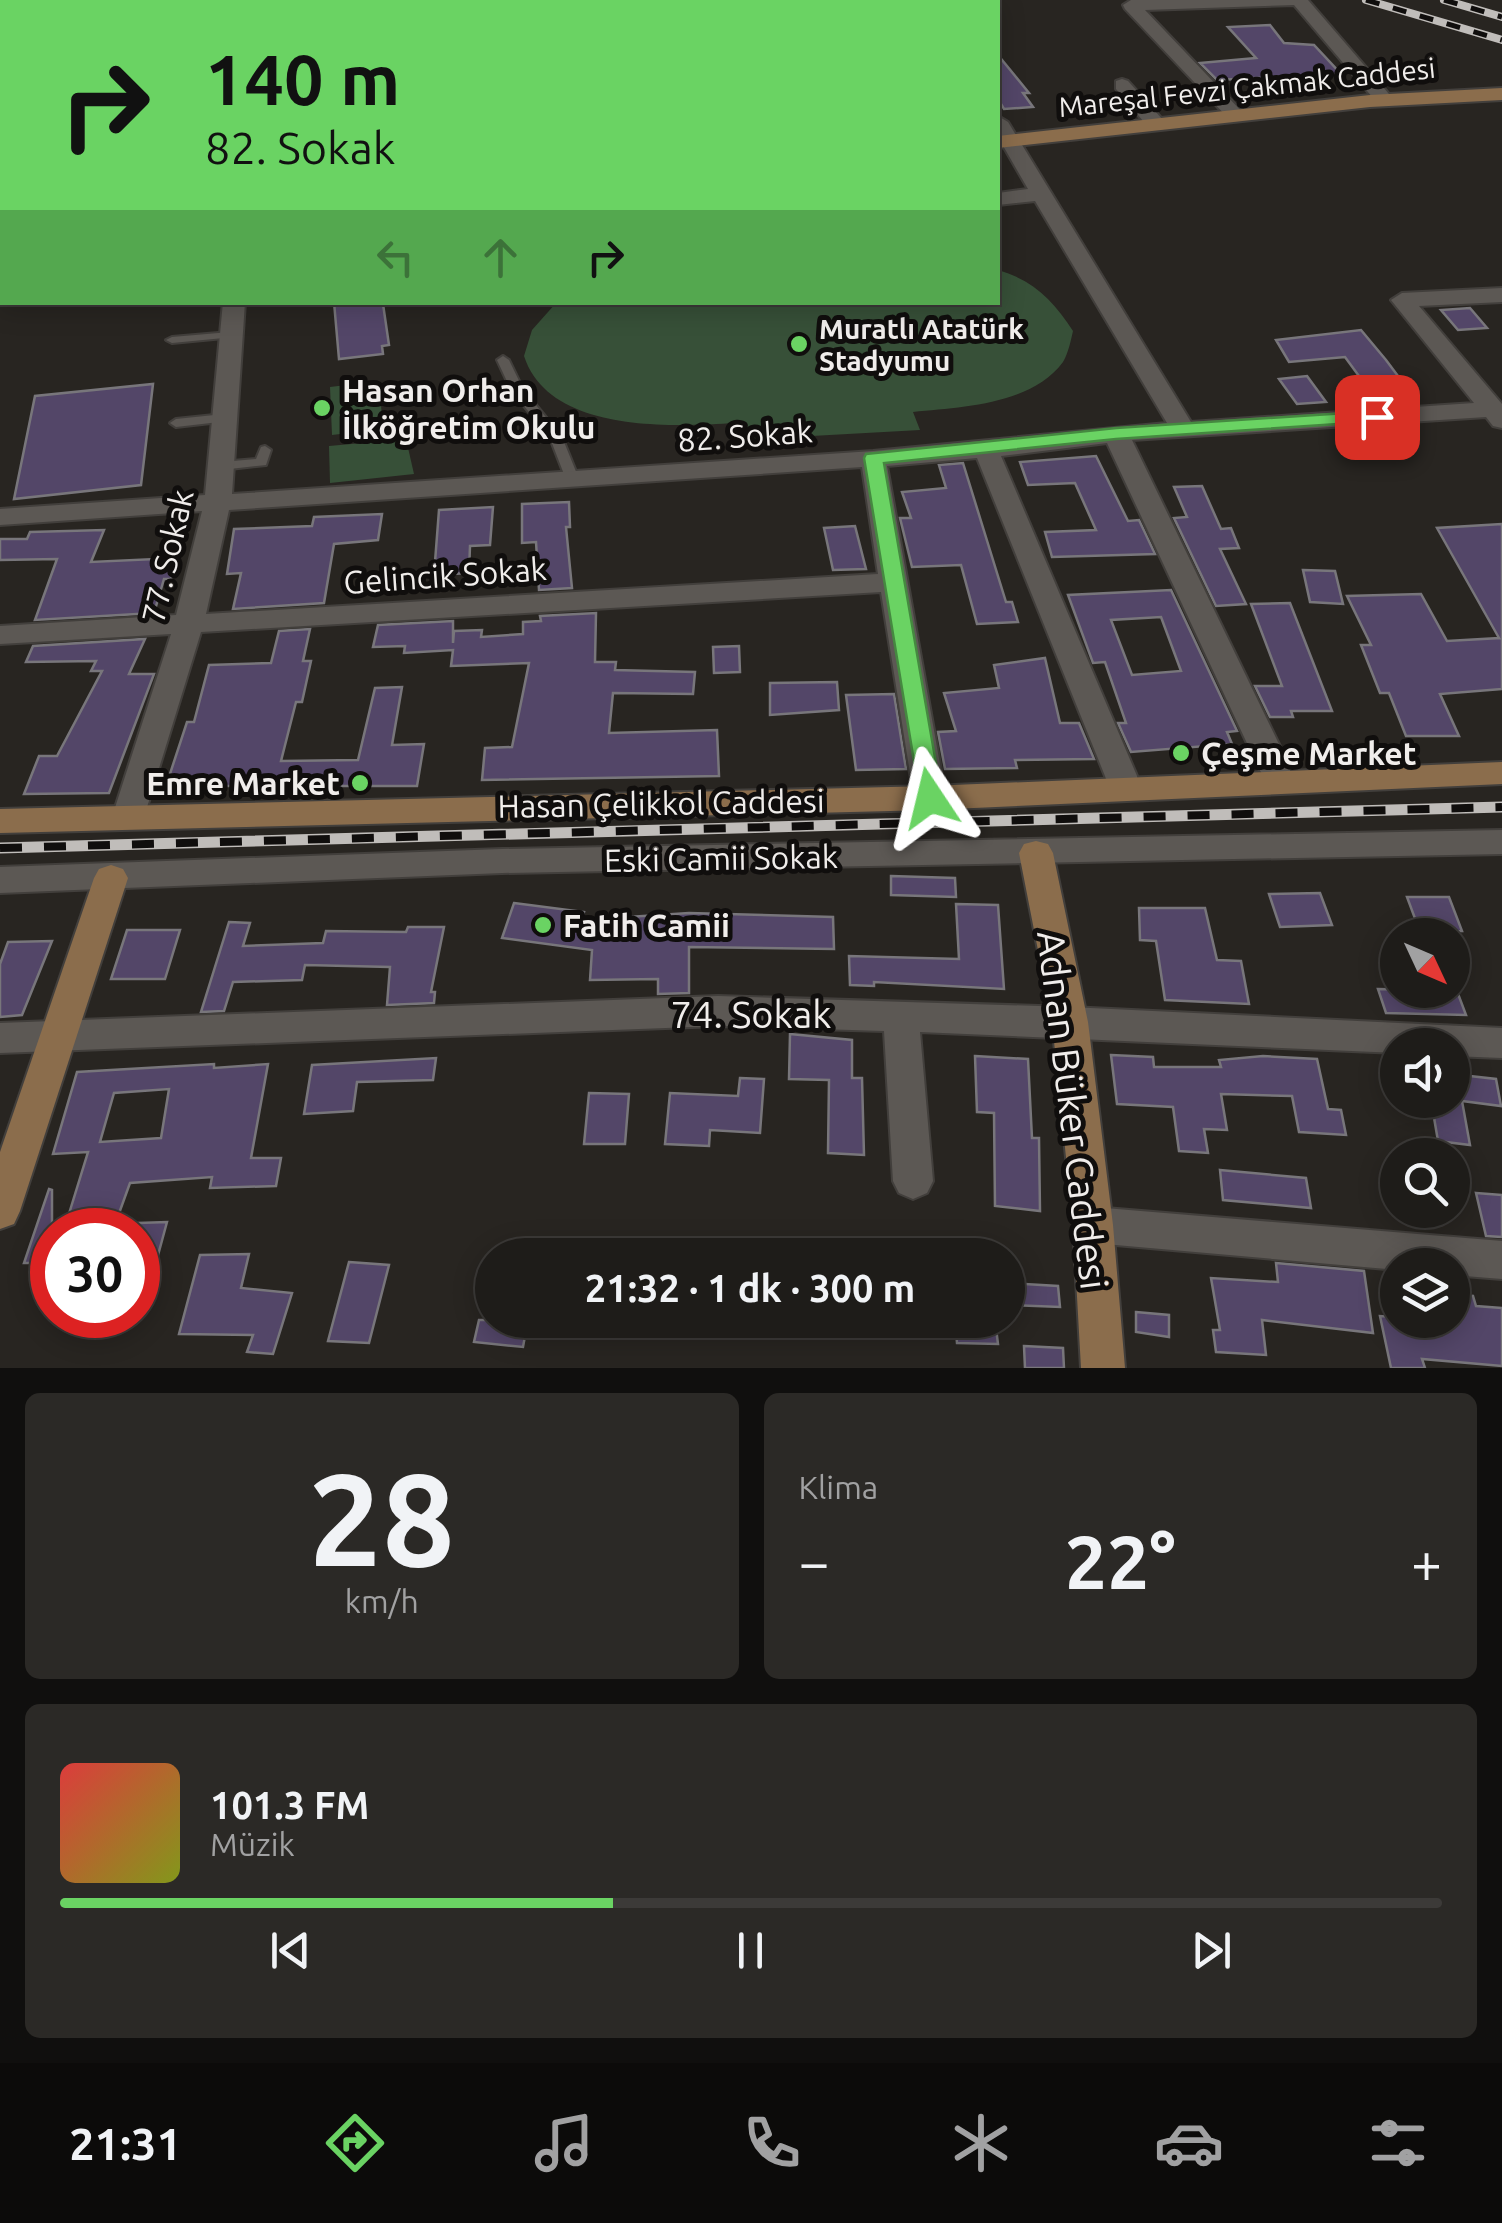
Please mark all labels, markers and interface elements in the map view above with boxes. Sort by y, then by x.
icon: right [40,40,170,170]
text: 140 m [205,40,400,118]
street label: Mareşal Fevzi Çakmak Caddesi [1057,52,1437,122]
text: 82. Sokak [205,122,396,173]
icon: left [368,230,423,285]
icon: ahead [473,230,528,285]
icon: right [578,230,633,285]
place label: Muratlı Atatürk Stadyumu [819,313,1024,376]
marker: Muratlı Atatürk Stadyumu [788,333,810,355]
place label: Hasan Orhan İlköğretim Okulu [342,372,596,445]
pin [1335,375,1420,460]
icon: arrive [1350,390,1405,445]
marker: Hasan Orhan İlköğretim Okulu [311,397,333,419]
street label: 82. Sokak [676,412,814,458]
street label: 77. Sokak [134,486,200,626]
street label: Gelincik Sokak [342,550,548,600]
place label: Çeşme Market [1201,735,1416,772]
marker: Çeşme Market [1170,742,1192,764]
position arrow [878,746,982,850]
place label: Emre Market [146,765,340,801]
marker: Emre Market [349,772,371,794]
street label: Hasan Çelikkol Caddesi [497,782,825,824]
street label: Eski Camii Sokak [604,838,838,878]
place label: Fatih Camii [563,907,730,943]
marker: Fatih Camii [532,914,554,936]
north arrow [1380,918,1470,1008]
map controls [1380,918,1470,1338]
street label: Adnan Büker Caddesi [1030,928,1116,1292]
street label: 74. Sokak [671,993,831,1035]
button: sound [1380,1028,1470,1118]
button: search [1380,1138,1470,1228]
speed limit sign: 30 [30,1208,160,1338]
button: layers [1380,1248,1470,1338]
text: 21:32 · 1 dk · 300 m [585,1267,915,1309]
text: 28 [308,1445,455,1591]
text: Klima [799,1469,878,1505]
text: 22° [1065,1519,1176,1603]
text: − [799,1531,830,1592]
text: + [1411,1531,1442,1592]
text: km/h [345,1583,419,1619]
text: 101.3 FM [210,1784,369,1826]
text: Müzik [210,1826,295,1862]
icon: previous [263,1923,318,1978]
icon: pause [723,1923,778,1978]
icon: next [1184,1923,1239,1978]
icon: directions [320,2108,390,2178]
icon: music [529,2108,599,2178]
icon: phone [737,2108,807,2178]
icon: climate [946,2108,1016,2178]
icon: car [1154,2108,1224,2178]
icon: filters [1363,2108,1433,2178]
text: 21:31 [69,2118,182,2169]

